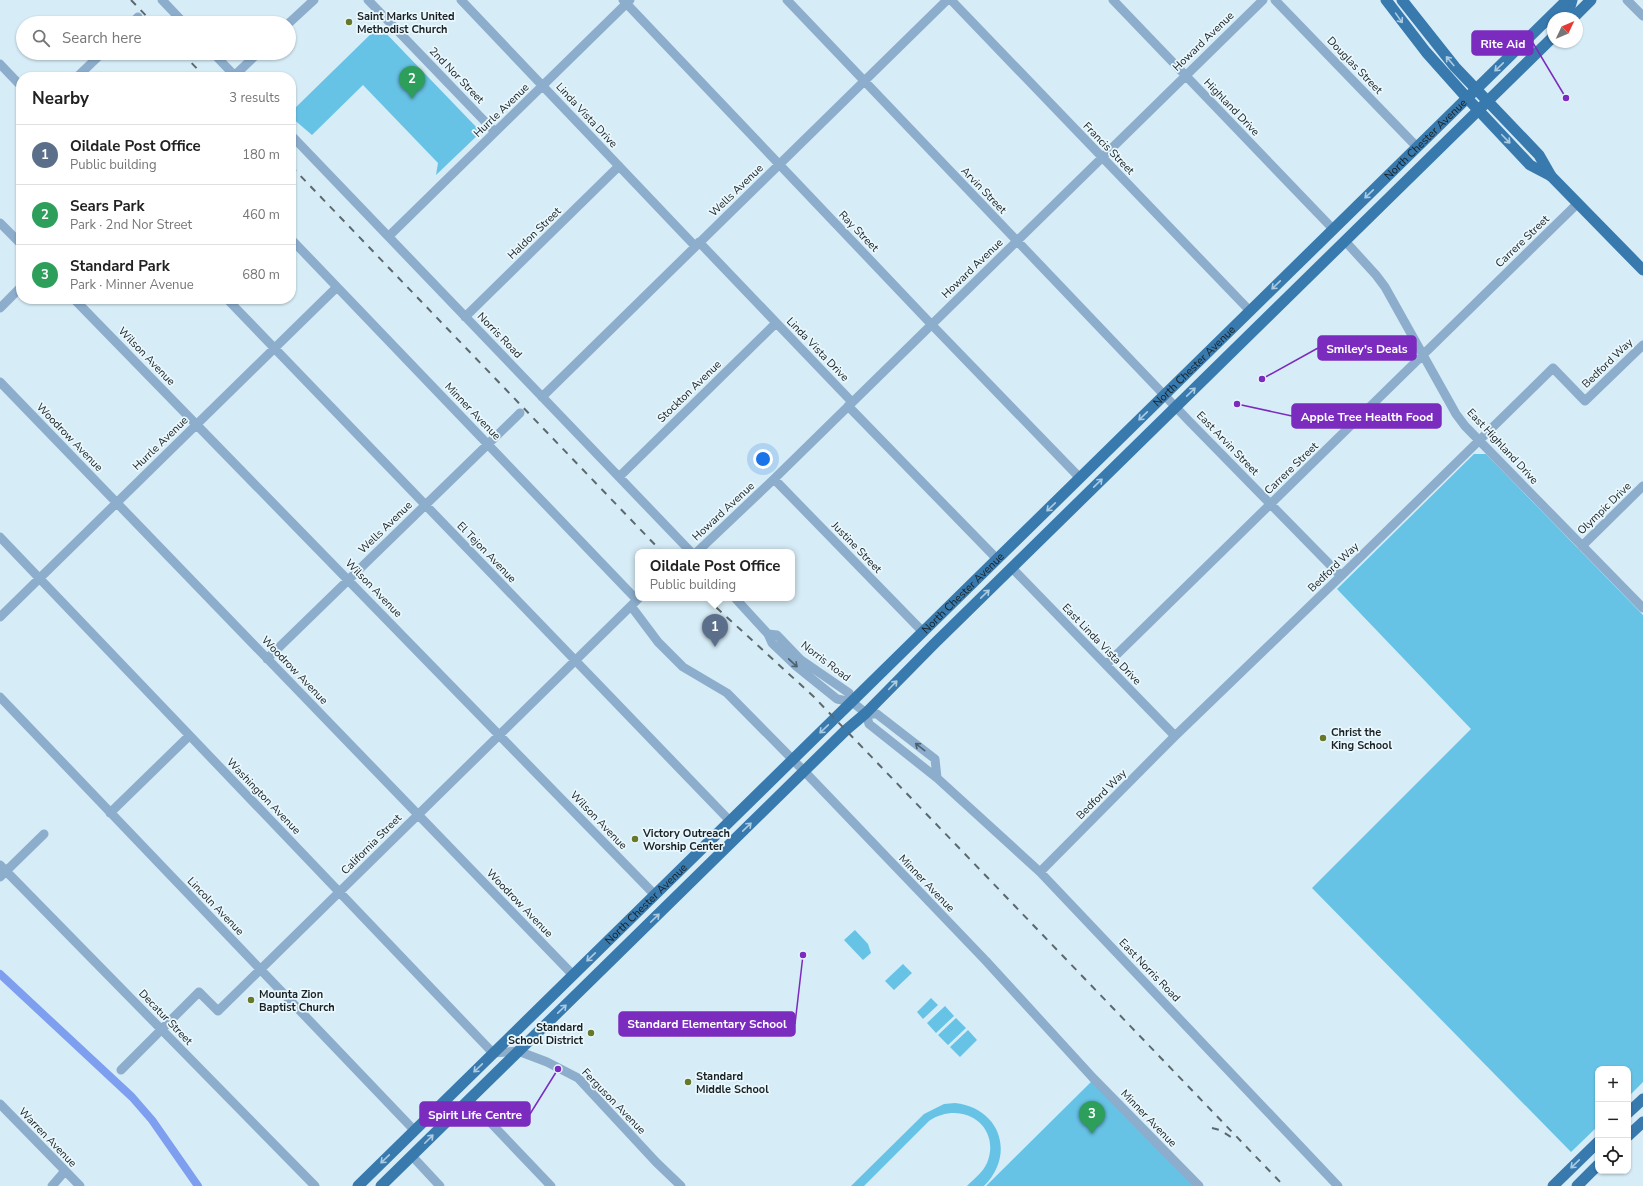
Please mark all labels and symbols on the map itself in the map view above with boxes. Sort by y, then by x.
street label: Howard Avenue [1169,8,1237,75]
place label: Saint Marks United Methodist Church [357,9,455,37]
north arrow [1547,12,1583,48]
one-way arrow [1395,13,1403,24]
marker: Saint Marks United Methodist Church [344,17,354,27]
callout: Rite Aid [1472,31,1533,55]
street label: Douglas Street [1323,33,1386,97]
text: Rite Aid [1481,36,1525,52]
street label: 2nd Nor Street [426,44,488,107]
one-way arrow [1445,56,1454,66]
one-way arrow [1494,62,1504,71]
pin: 2 [399,66,425,99]
street label: Highland Drive [1200,75,1263,139]
street label: Hurrle Avenue [470,80,532,141]
street label: Linda Vista Drive [553,80,621,151]
street label: North Chester Avenue [1381,95,1470,183]
street label: Francis Street [1080,119,1138,178]
one-way arrow [1501,134,1511,144]
street label: Wells Avenue [706,161,767,220]
street label: Arvin Street [958,164,1010,217]
one-way arrow [1364,190,1374,199]
street label: Haldon Street [504,204,564,263]
street label: Ray Street [835,208,882,255]
street label: Carrere Street [1492,212,1553,271]
street label: Howard Avenue [938,235,1006,302]
one-way arrow [1271,281,1281,290]
street label: Norris Road [474,309,525,362]
street label: Linda Vista Drive [783,314,852,385]
street label: North Chester Avenue [1150,322,1239,410]
street label: Wilson Avenue [115,324,178,389]
street label: Bedford Way [1579,335,1636,391]
callout: Smiley's Deals [1318,336,1416,360]
text: Smiley's Deals [1326,341,1408,357]
street label: Stockton Avenue [654,357,725,426]
street label: Minner Avenue [441,379,504,443]
one-way arrow [1186,387,1196,397]
street label: Woodrow Avenue [33,400,106,475]
callout: Apple Tree Health Food [1292,404,1441,428]
street label: East Highland Drive [1464,405,1542,488]
street label: East Arvin Street [1193,408,1262,479]
text: Apple Tree Health Food [1301,409,1433,425]
one-way arrow [1138,411,1148,421]
street label: Hurrle Avenue [129,413,191,474]
street label: Carrere Street [1261,439,1322,498]
your location [753,449,773,469]
one-way arrow [1093,478,1103,488]
street label: Howard Avenue [689,479,758,544]
street label: Olympic Drive [1574,479,1635,538]
street label: Wells Avenue [355,498,416,557]
one-way arrow [1046,502,1056,512]
street label: Justine Street [828,518,885,577]
street label: El Tejon Avenue [454,519,520,586]
street label: Bedford Way [1305,539,1362,595]
street label: North Chester Avenue [918,549,1008,637]
street label: Wilson Avenue [342,556,405,621]
one-way arrow [980,589,990,598]
street label: East Linda Vista Drive [1059,600,1145,688]
pin: 1 [702,614,728,647]
street label: Woodrow Avenue [258,633,331,708]
street label: Norris Road [798,638,854,685]
one-way arrow [788,658,798,668]
one-way arrow [888,680,898,690]
one-way arrow [819,724,829,734]
place label: Christ the King School [1331,725,1392,753]
marker: Christ the King School [1318,733,1328,743]
one-way arrow [914,743,925,751]
street label: Washington Avenue [223,755,304,838]
street label: Bedford Way [1073,766,1130,823]
street label: Wilson Avenue [567,788,630,853]
street label: California Street [338,811,405,878]
one-way arrow [742,822,752,832]
place label: Victory Outreach Worship Center [642,826,730,854]
marker: Victory Outreach Worship Center [630,834,640,844]
street label: Minner Avenue [895,851,958,915]
street label: North Chester Avenue [601,860,691,948]
street label: Woodrow Avenue [483,866,556,941]
street label: Lincoln Avenue [184,874,247,939]
one-way arrow [650,913,660,923]
street label: East Norris Road [1116,935,1184,1005]
one-way arrow [586,952,596,962]
street label: Decatur Street [135,986,196,1048]
place label: Mounta Zion Baptist Church [259,987,335,1015]
marker: Mounta Zion Baptist Church [246,995,256,1005]
one-way arrow [557,1004,567,1014]
callout: Standard Elementary School [619,1012,795,1036]
text: Standard Elementary School [627,1016,787,1032]
place label: Standard School District [508,1020,584,1048]
marker: Standard School District [586,1028,596,1038]
one-way arrow [473,1063,483,1073]
street label: Ferguson Avenue [578,1065,649,1138]
place label: Standard Middle School [696,1069,769,1097]
marker: Standard Middle School [683,1077,693,1087]
street label: Minner Avenue [1117,1086,1180,1150]
pin: 3 [1079,1101,1105,1134]
callout: Spirit Life Centre [420,1102,530,1126]
street label: Warren Avenue [15,1104,80,1171]
text: Spirit Life Centre [428,1107,523,1123]
one-way arrow [424,1134,434,1144]
one-way arrow [380,1154,390,1164]
one-way arrow [1570,1159,1580,1169]

